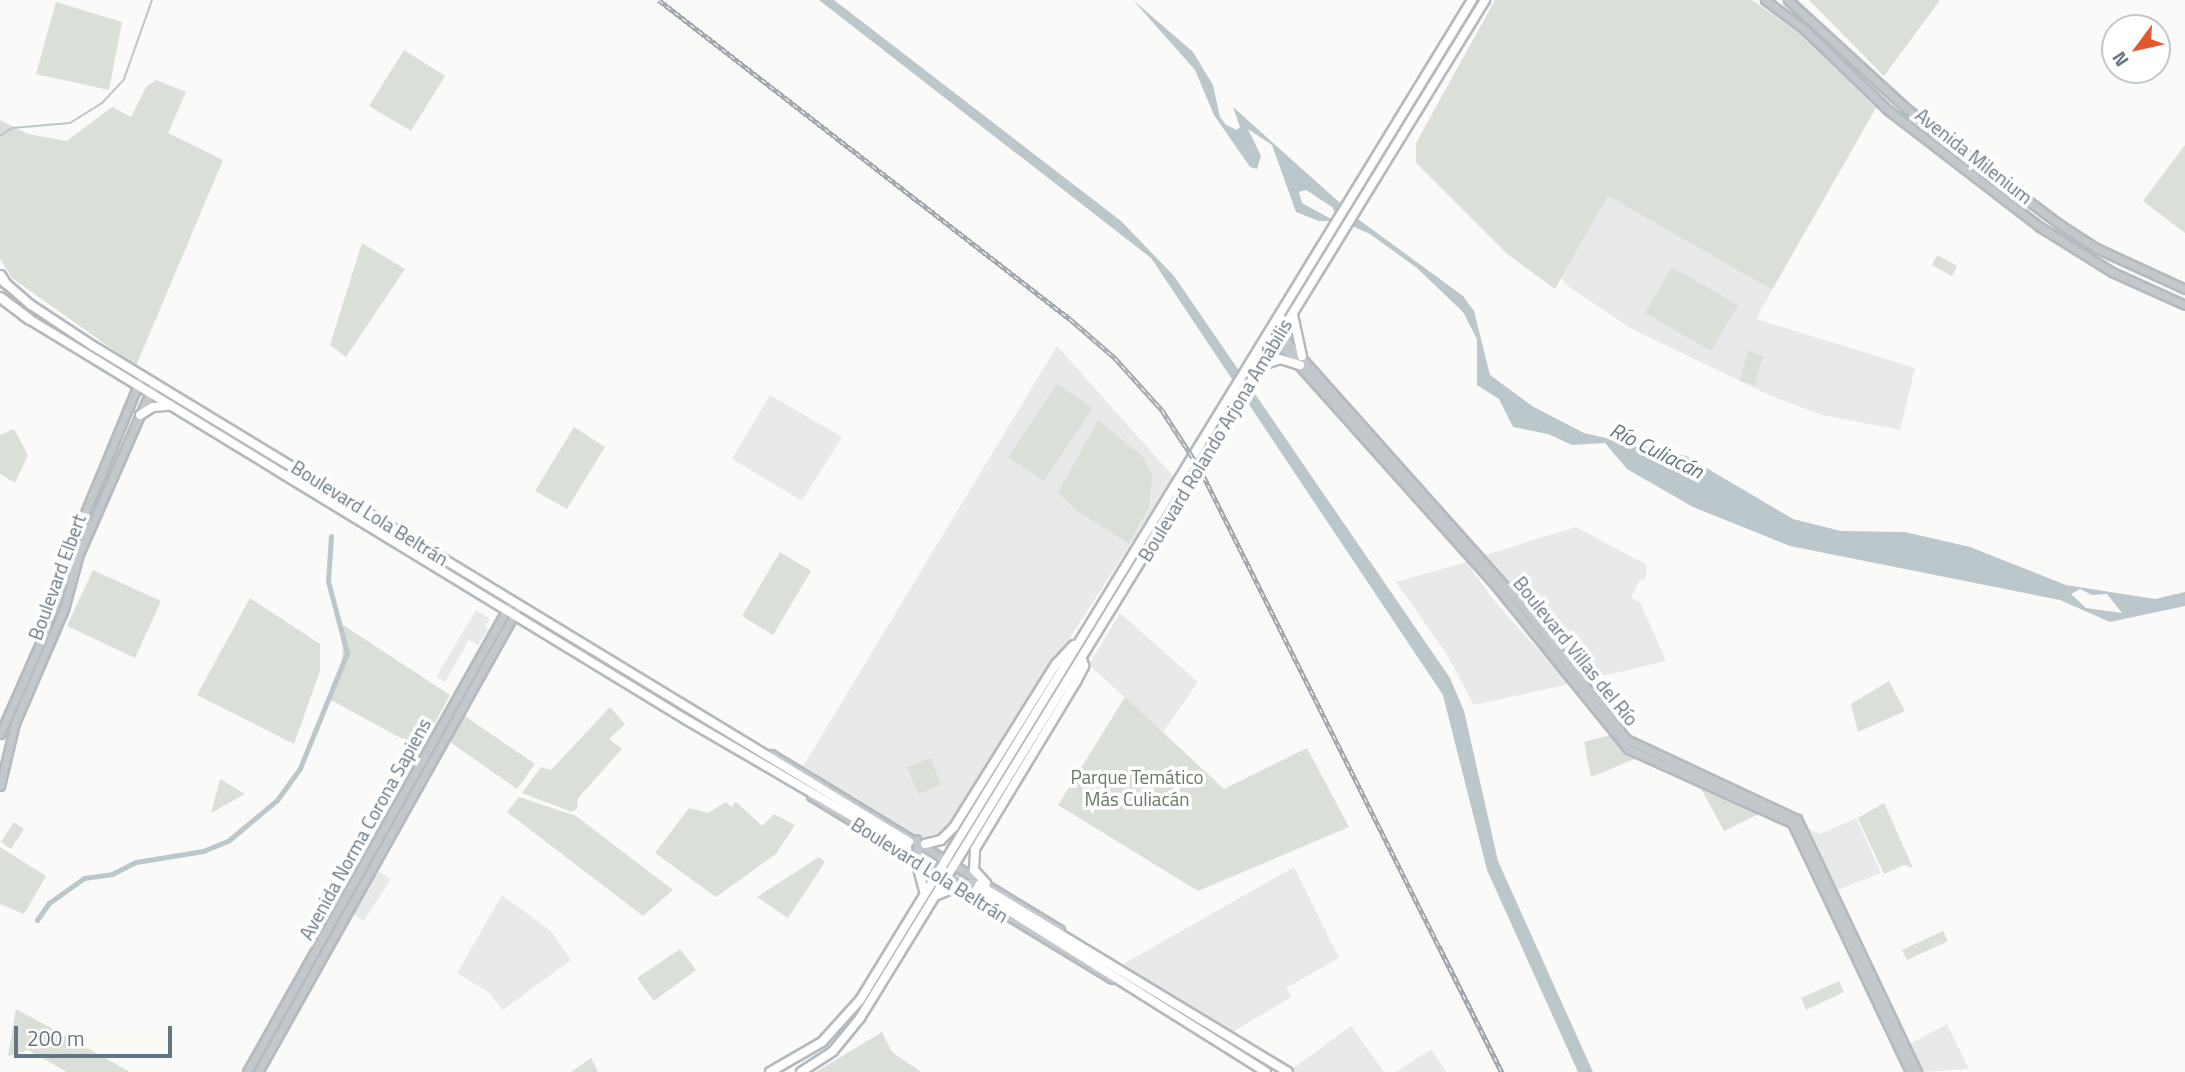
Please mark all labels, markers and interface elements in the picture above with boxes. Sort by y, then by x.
north arrow [2101,14,2171,84]
text: N [2104,46,2135,73]
street label: Avenida Milenium [1911,103,2037,209]
street label: Boulevard Rolando Arjona Amábilis [1133,315,1297,565]
water label: Río Culiacán [1606,417,1708,483]
street label: Boulevard Lola Beltrán [287,456,453,570]
street label: Boulevard Elbert [24,511,90,643]
street label: Boulevard Villas del Río [1509,572,1643,730]
street label: Avenida Norma Corona Sapiens [294,714,436,944]
park label: Parque Temático Más Culiacán [1070,766,1204,810]
street label: Boulevard Lola Beltrán [847,813,1013,927]
scale bar [18,1012,175,1056]
text: 200 m [27,1022,84,1054]

